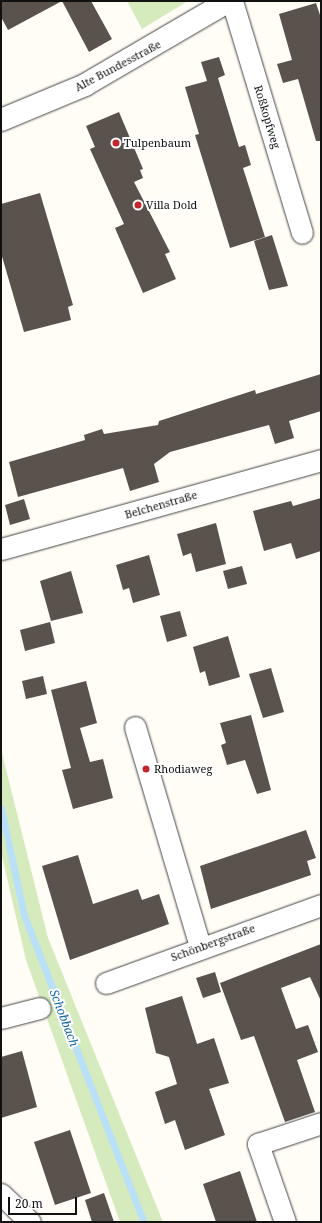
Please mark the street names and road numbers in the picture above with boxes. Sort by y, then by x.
street label: Alte Bundesstraße [73,38,163,94]
street label: Roßkopfweg [251,84,283,150]
street label: Belchenstraße [123,488,199,522]
street label: Schönbergstraße [169,922,257,964]

